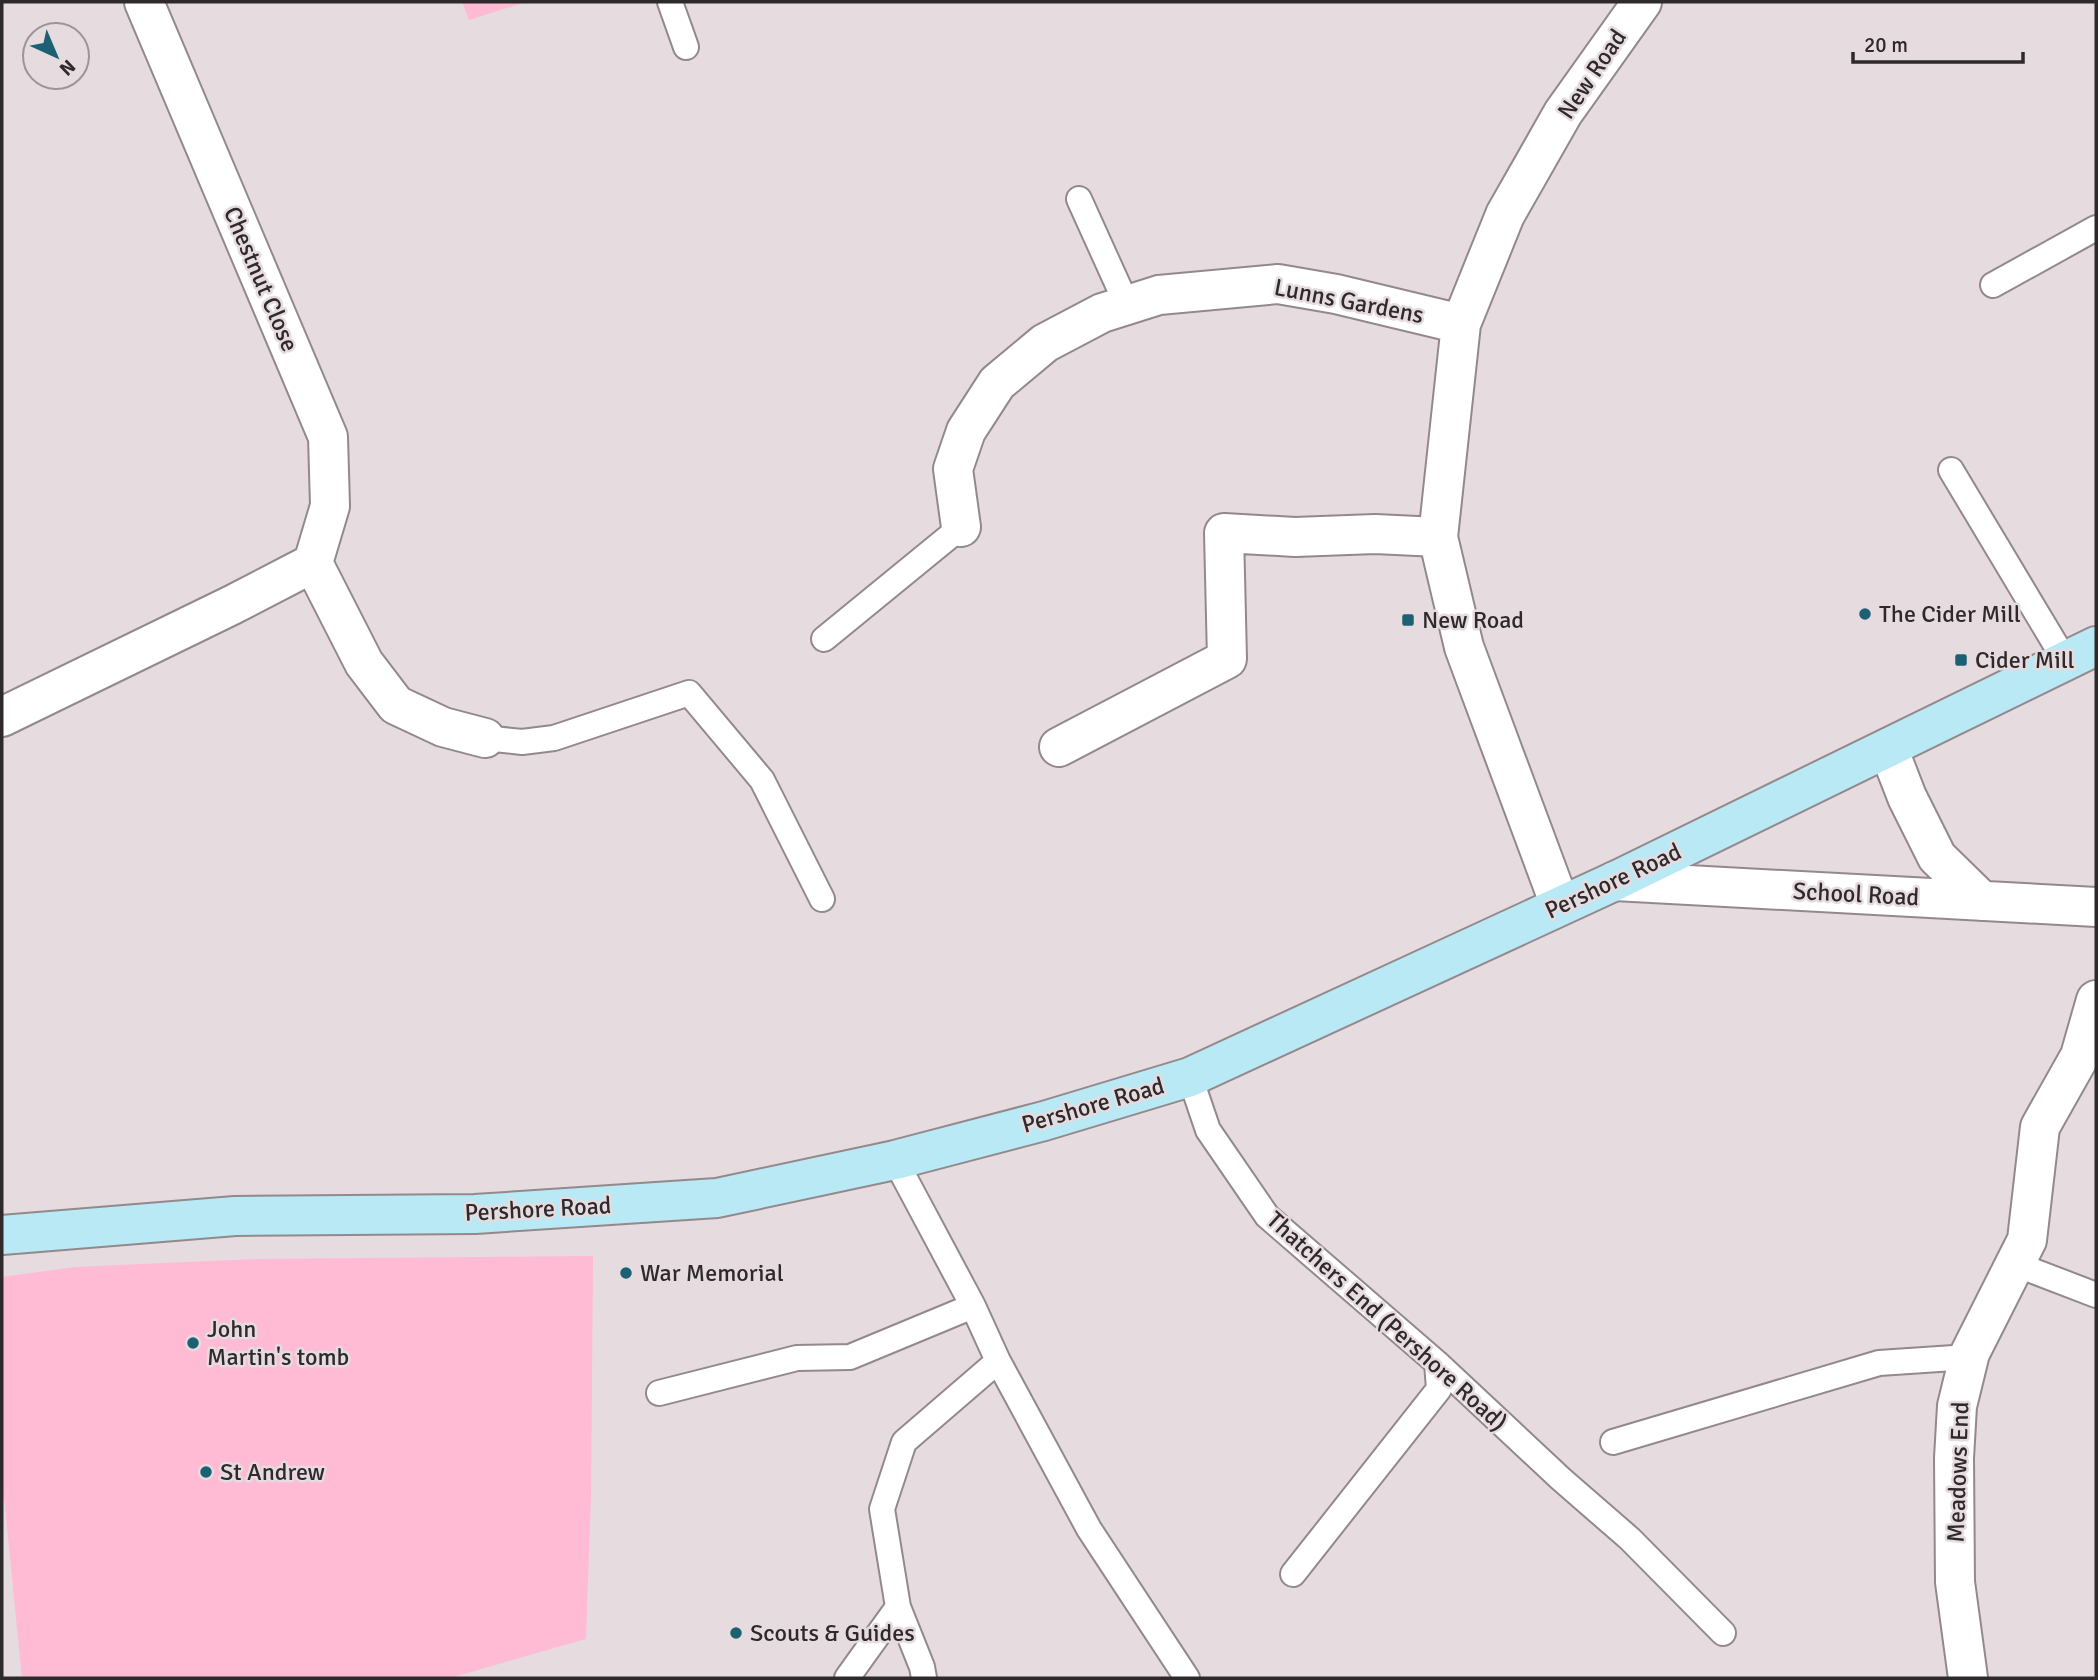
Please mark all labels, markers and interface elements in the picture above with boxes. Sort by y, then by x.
north arrow [21,21,91,91]
scale bar [1853,21,2023,65]
street label: New Road [1551,23,1633,125]
text: 20 m [1864,32,1908,58]
text: N [54,54,80,81]
street label: Chestnut Close [217,202,305,356]
street label: Lunns Gardens [1272,272,1426,330]
place label: The Cider Mill [1879,599,2021,629]
place label: New Road [1422,605,1524,635]
marker: The Cider Mill [1857,606,1873,622]
marker: New Road [1400,612,1416,628]
place label: Cider Mill [1975,645,2075,675]
marker: Cider Mill [1953,652,1969,668]
street label: Pershore Road [1540,836,1686,926]
street label: School Road [1792,876,1920,912]
street label: Pershore Road [1018,1070,1168,1140]
street label: Pershore Road [464,1190,612,1228]
street label: Thatchers End (Pershore Road) [1260,1205,1514,1437]
place label: War Memorial [640,1258,784,1288]
marker: War Memorial [618,1265,634,1281]
place label: John Martin's tomb [207,1314,349,1372]
marker: John Martin's tomb [185,1335,201,1351]
street label: Meadows End [1941,1401,1975,1543]
place label: St Andrew [220,1457,325,1487]
marker: St Andrew [198,1464,214,1480]
place label: Scouts & Guides [750,1618,915,1648]
marker: Scouts & Guides [728,1625,744,1641]

